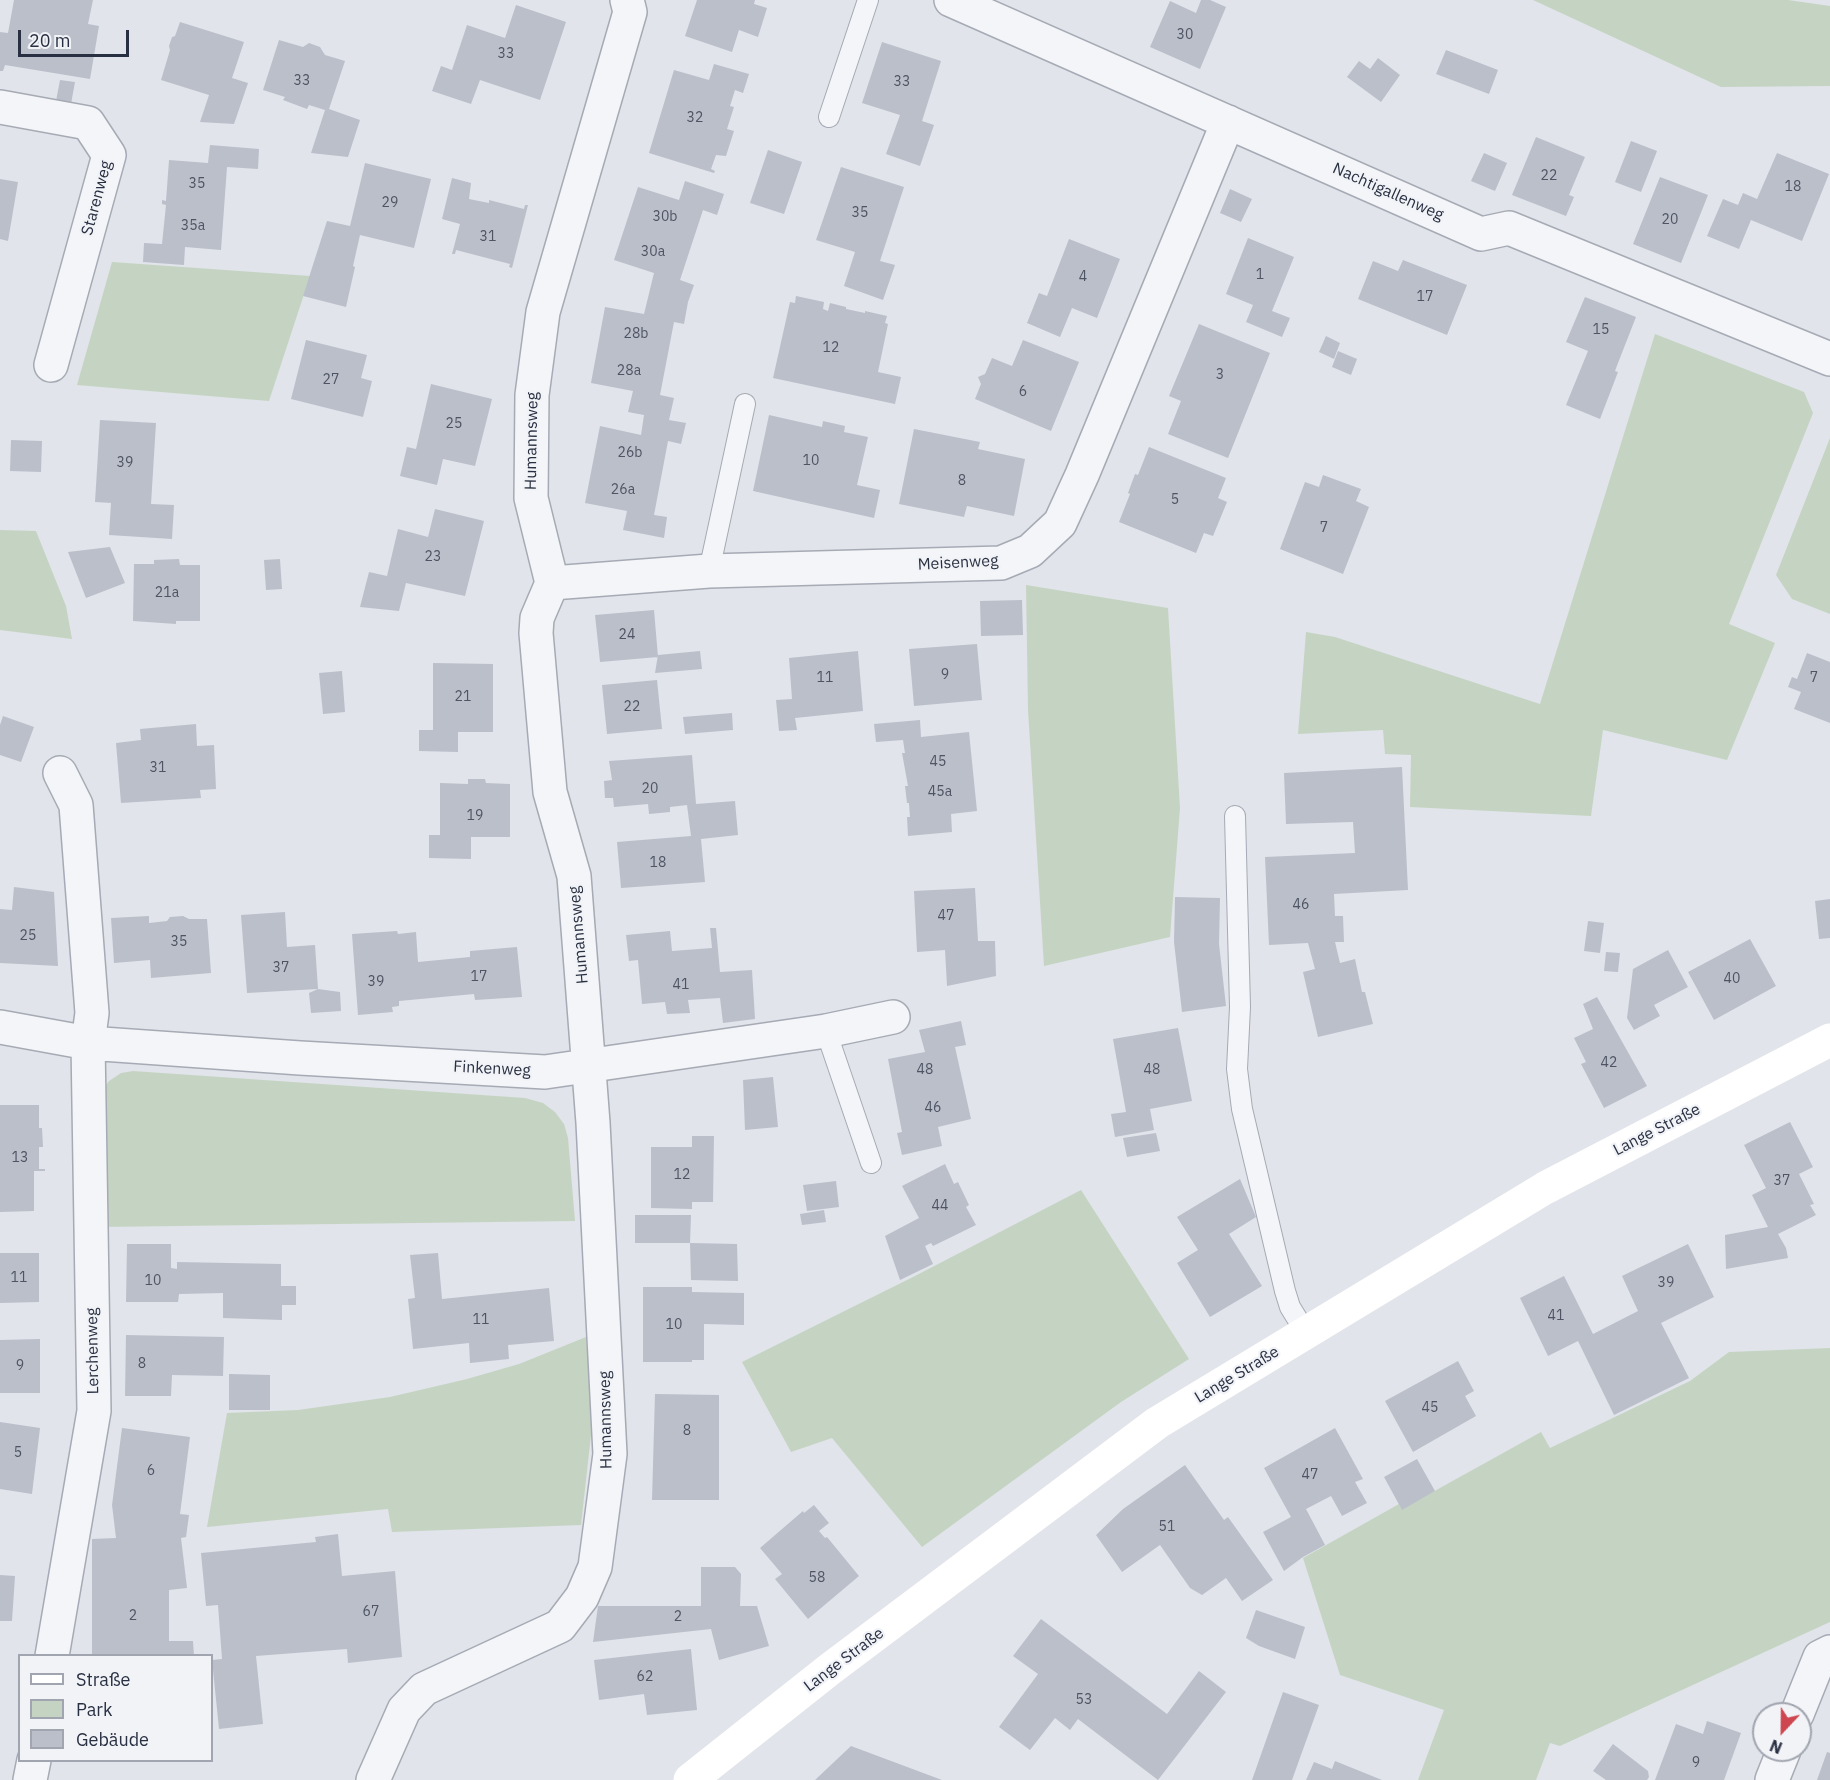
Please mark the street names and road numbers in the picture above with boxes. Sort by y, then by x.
street label: Starenweg [78,159,116,237]
street label: Nachtigallenweg [1330,159,1446,225]
street label: Humannsweg [522,392,542,490]
street label: Meisenweg [917,551,999,575]
street label: Humannsweg [565,885,593,985]
street label: Finkenweg [453,1057,531,1081]
street label: Lange Straße [1610,1100,1704,1160]
street label: Lerchenweg [83,1307,103,1395]
street label: Lange Straße [1191,1342,1283,1408]
street label: Humannsweg [596,1371,616,1469]
street label: Lange Straße [800,1624,888,1696]

